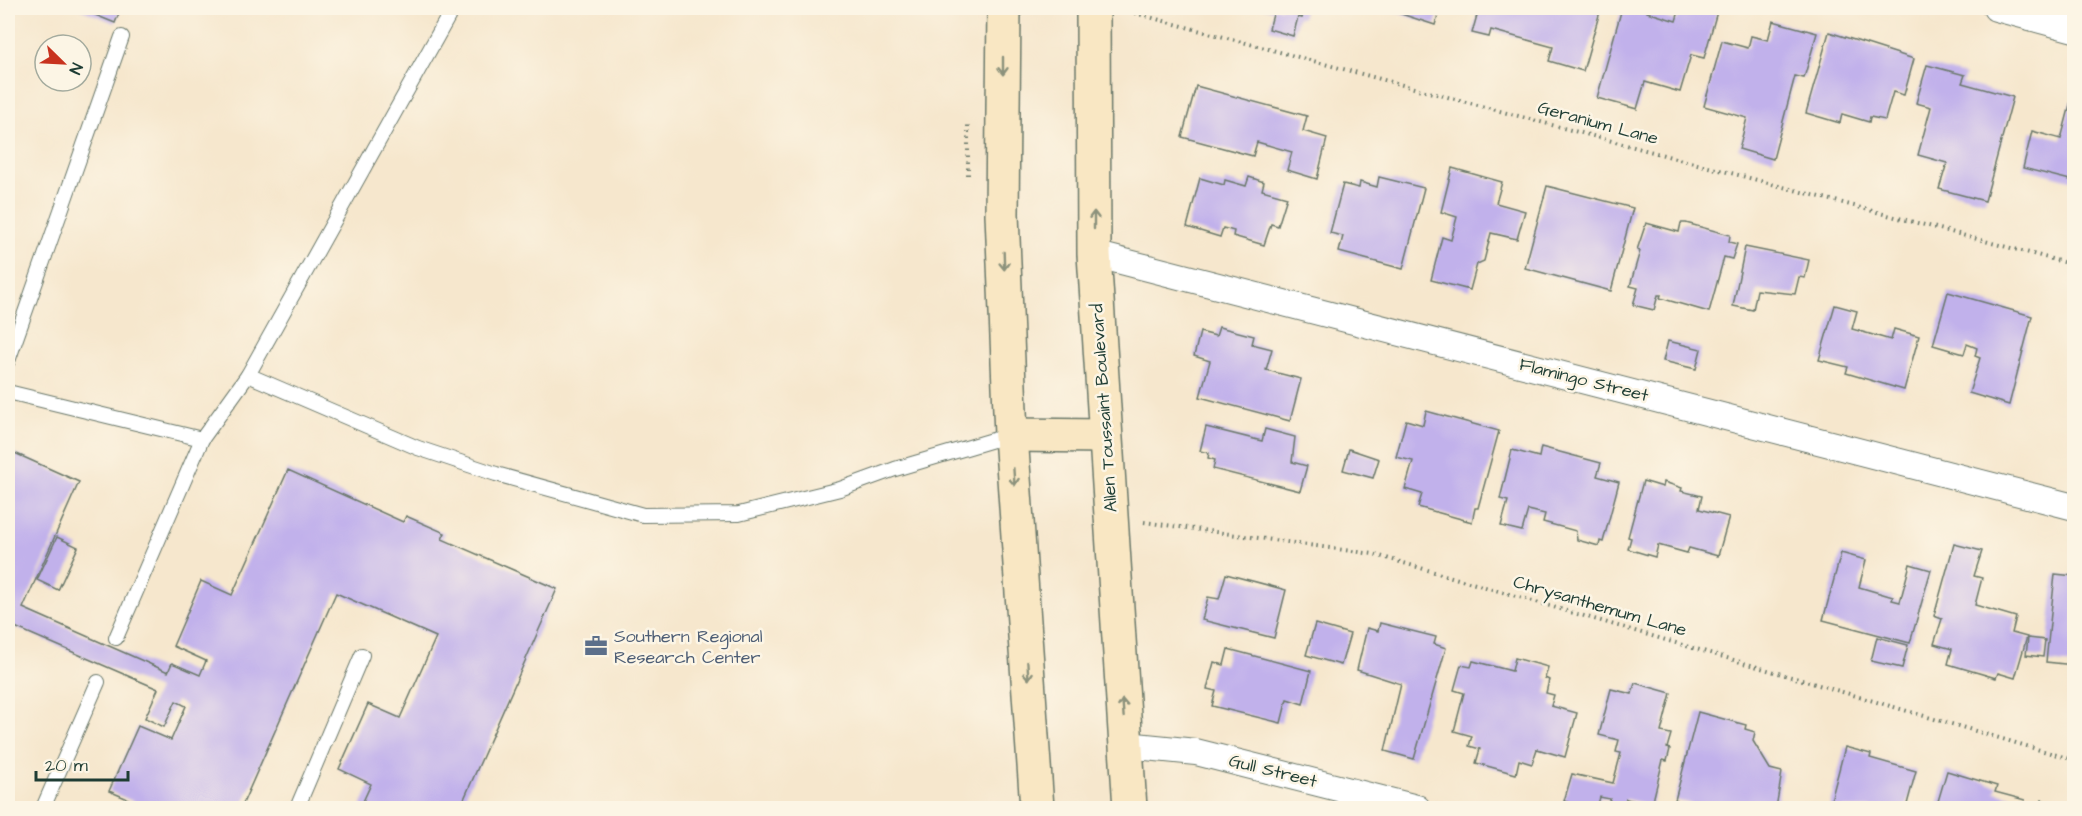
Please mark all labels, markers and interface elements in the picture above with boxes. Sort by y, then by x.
north arrow [33,33,93,93]
one-way arrow [997,55,1009,75]
text: N [64,60,88,78]
street label: Geranium Lane [1535,95,1661,151]
one-way arrow [1088,211,1100,231]
one-way arrow [999,250,1010,270]
street label: Allen Toussaint Boulevard [1084,303,1124,513]
street label: Flamingo Street [1517,352,1652,409]
one-way arrow [1009,466,1020,486]
street label: Chrysanthemum Lane [1510,569,1690,644]
place label: Southern Regional Research Center [614,624,763,670]
office icon: Southern Regional Research Center [583,633,609,659]
one-way arrow [1023,661,1034,681]
one-way arrow [1118,699,1129,719]
scale bar [36,744,128,782]
street label: Gull Street [1226,748,1320,794]
text: 20 m [45,753,88,778]

